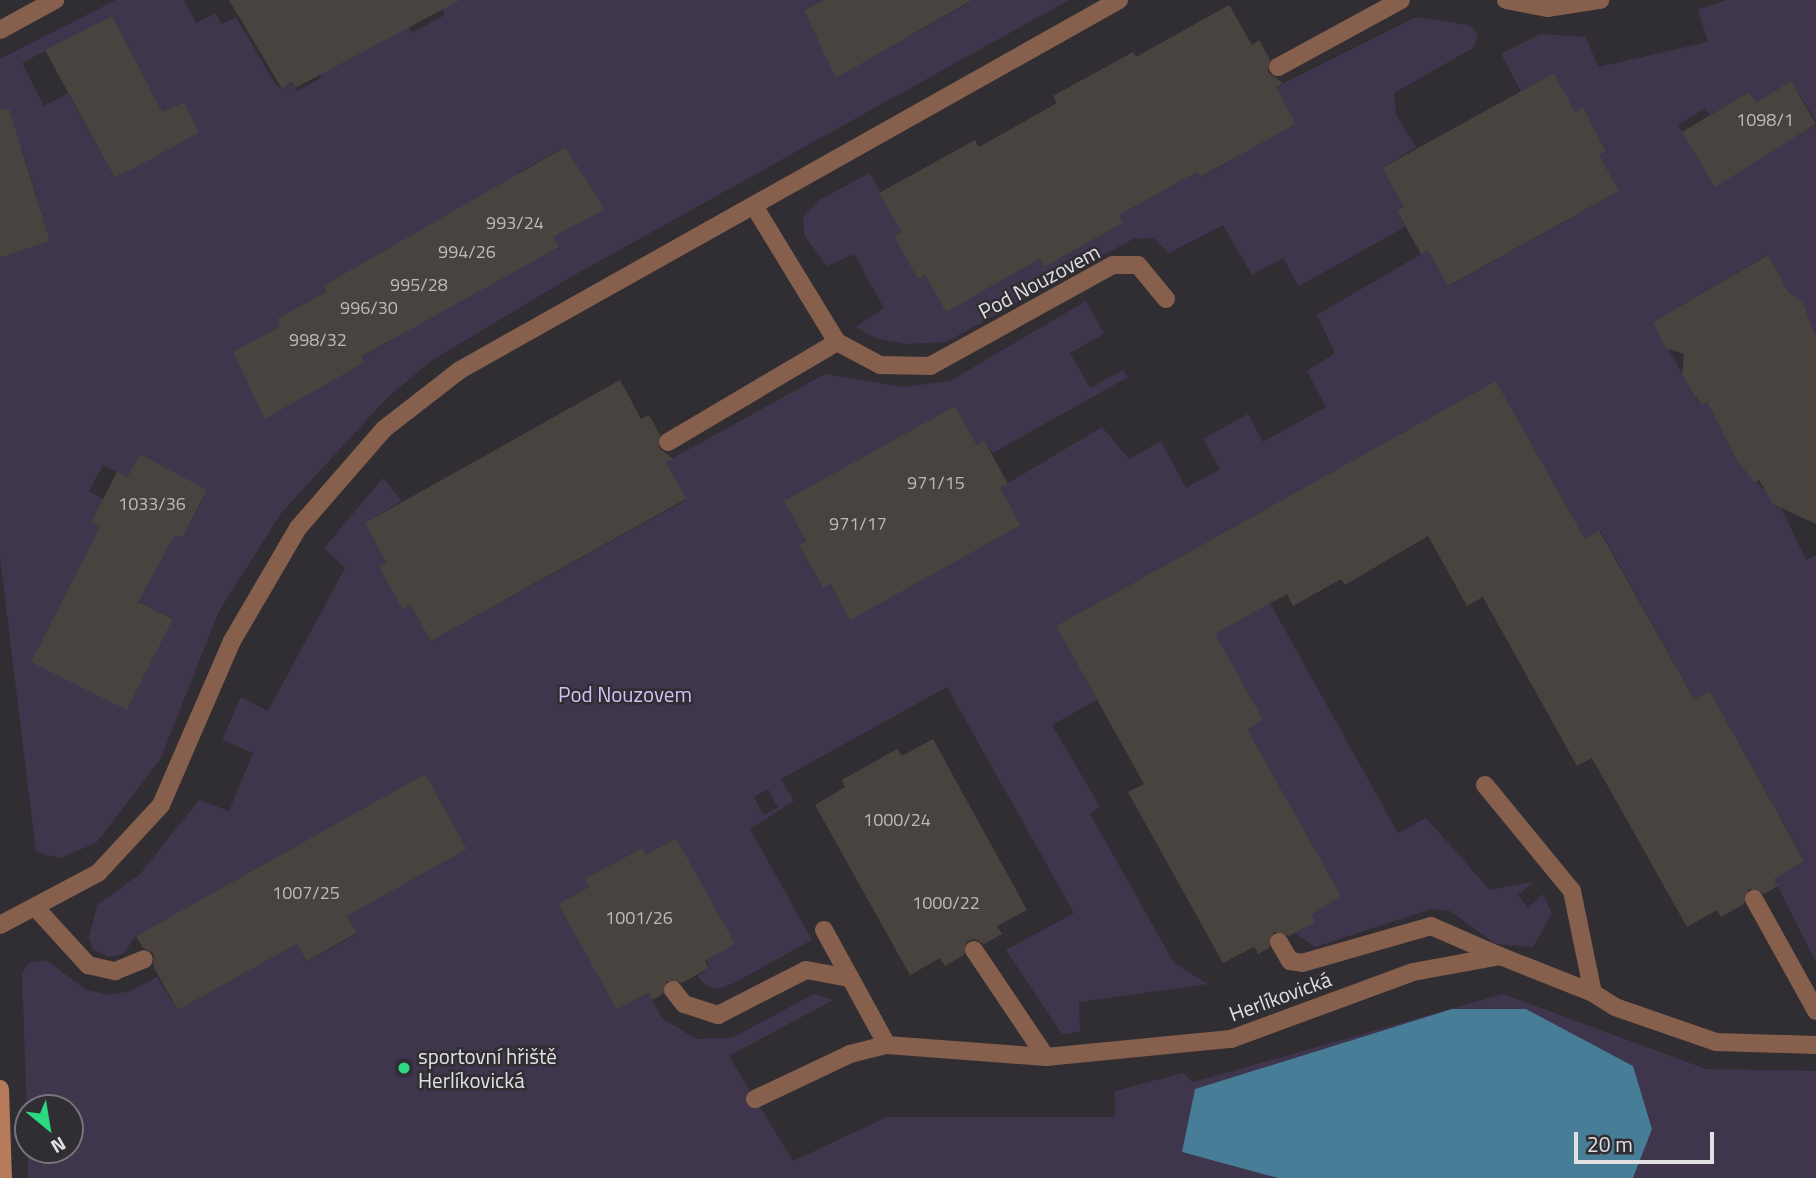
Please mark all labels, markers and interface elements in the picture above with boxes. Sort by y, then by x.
house number: 1098/1 [1736,109,1794,131]
house number: 993/24 [486,212,544,234]
street label: Pod Nouzovem [974,238,1104,324]
house number: 994/26 [438,241,496,263]
house number: 995/28 [390,274,448,296]
house number: 996/30 [340,297,398,319]
house number: 998/32 [289,329,347,351]
house number: 971/15 [907,472,965,494]
house number: 1033/36 [118,493,186,515]
house number: 971/17 [829,513,887,535]
park label: Pod Nouzovem [558,681,692,707]
house number: 1000/24 [863,809,931,831]
house number: 1007/25 [272,882,340,904]
house number: 1000/22 [912,892,980,914]
house number: 1001/26 [605,907,673,929]
street label: Herlíkovická [1226,966,1334,1026]
place label: sportovní hřiště Herlíkovická [418,1043,557,1093]
marker: sportovní hřiště Herlíkovická [396,1060,412,1076]
north arrow [14,1094,84,1164]
scale bar [1578,1118,1718,1162]
text: 20 m [1587,1128,1633,1160]
text: N [46,1130,72,1162]

